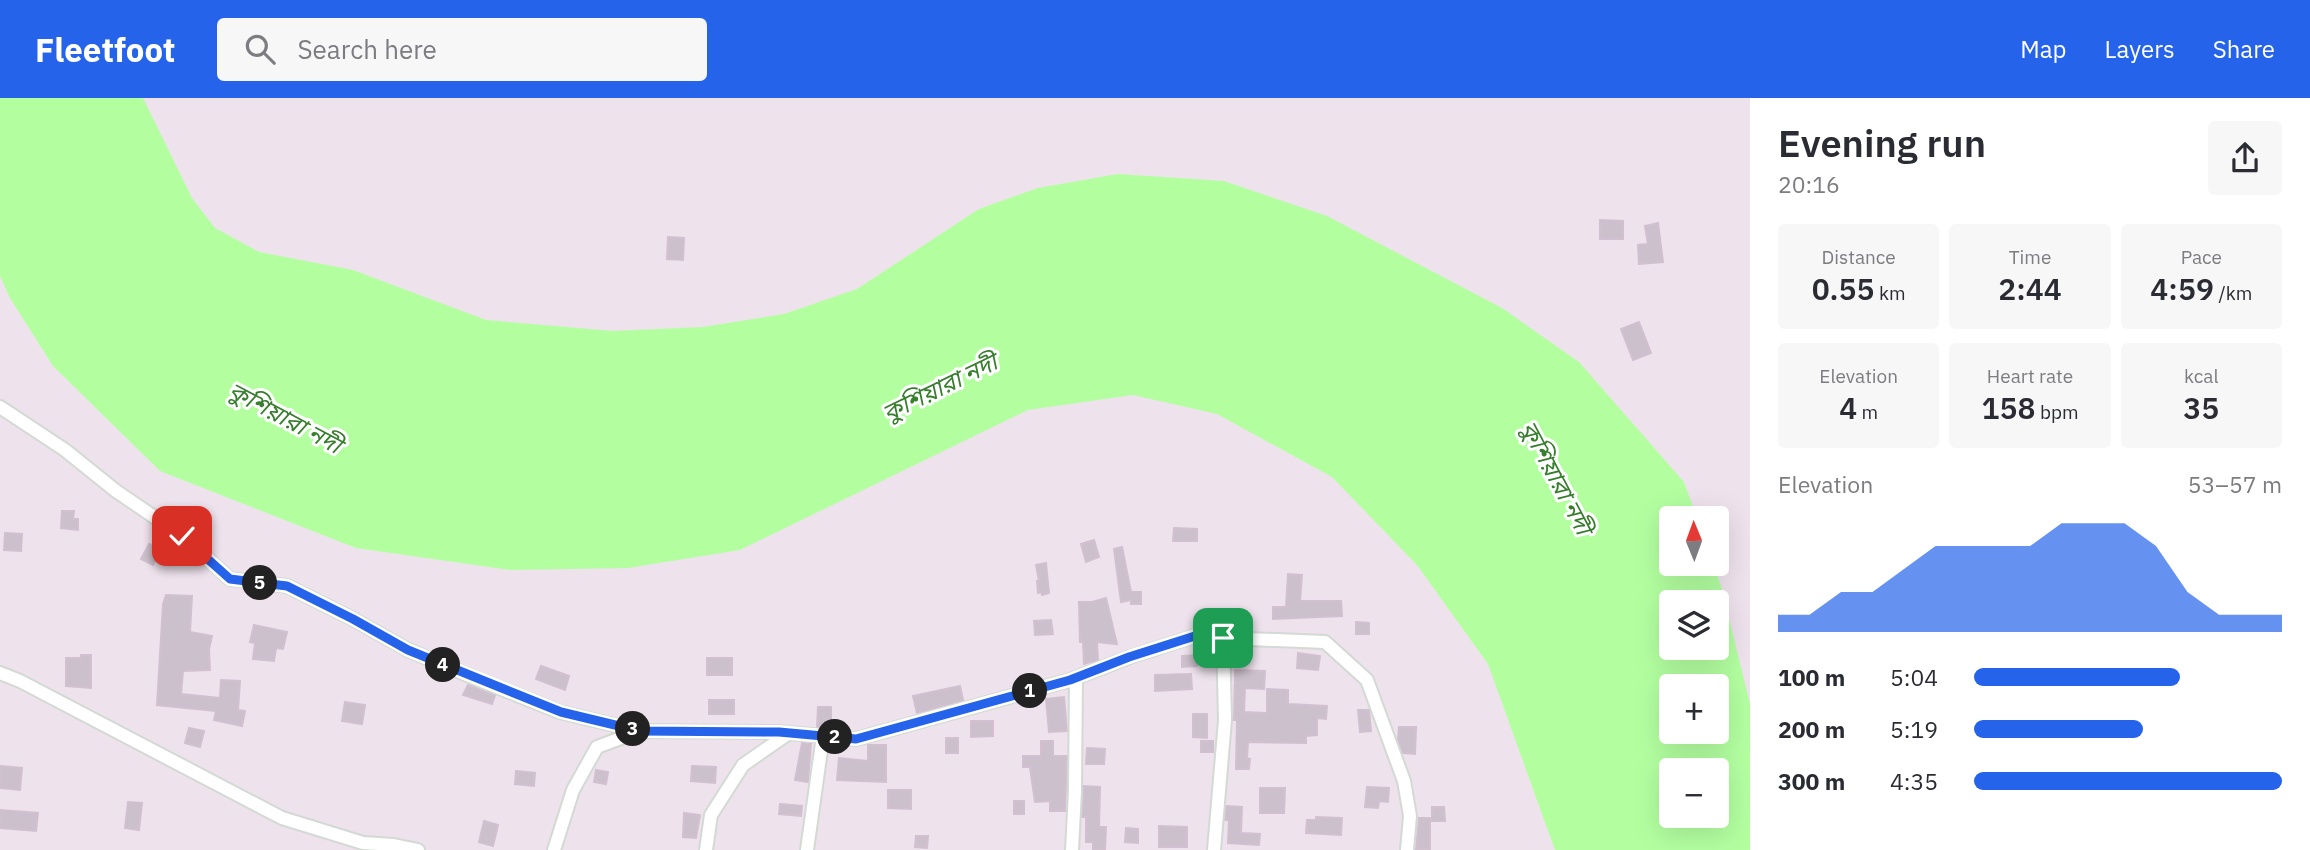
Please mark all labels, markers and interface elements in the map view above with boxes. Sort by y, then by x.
search box [217,18,707,81]
text: Fleetfoot [35,28,175,71]
icon: search [241,30,279,68]
text: Search here [297,32,437,66]
text: Map [2020,33,2067,65]
text: Layers [2105,33,2175,65]
text: Share [2213,33,2275,65]
text: Evening run [1778,118,1986,167]
button: share [2208,121,2282,195]
text: 20:16 [1778,169,1840,199]
text: Distance [1822,245,1896,269]
text: Time [2009,245,2051,269]
text: Pace [2181,245,2222,269]
text: 0.55 [1812,269,1875,308]
text: 2:44 [1998,269,2062,308]
text: 4:59 [2150,269,2214,308]
text: km [1875,281,1906,305]
text: /km [2214,281,2252,305]
water label: কুশিয়ারা নদী [877,344,1006,429]
text: Elevation [1819,364,1898,388]
text: Heart rate [1987,364,2073,388]
text: kcal [2184,364,2219,388]
water label: কুশিয়ারা নদী [223,374,352,463]
text: 4 [1839,388,1857,427]
text: 158 [1981,388,2035,427]
text: 35 [2183,388,2219,427]
text: m [1857,400,1878,424]
text: bpm [2035,400,2079,424]
water label: কুশিয়ারা নদী [1514,415,1602,544]
text: Elevation [1778,469,1873,499]
text: 53–57 m [2188,469,2282,499]
pin [152,506,212,566]
north arrow [1659,506,1729,576]
map controls [1659,506,1729,828]
icon: check [163,517,201,555]
pin: 5 [243,566,278,601]
text: 5 [254,570,265,594]
button: layers [1659,590,1729,660]
pin [1193,608,1253,668]
icon: arrive [1204,619,1242,657]
pin: 4 [426,648,460,682]
text: 4 [437,652,448,676]
text: 100 m [1778,662,1845,692]
text: 5:04 [1890,662,1938,692]
pin: 1 [1012,674,1048,708]
button: + [1659,674,1729,744]
text: 1 [1024,678,1035,702]
pin: 3 [616,712,650,746]
text: 200 m [1778,714,1845,744]
text: 5:19 [1890,714,1938,744]
text: 3 [627,716,638,740]
pin: 2 [818,720,852,754]
text: 2 [829,724,840,748]
button: − [1659,758,1729,828]
text: 300 m [1778,766,1845,796]
text: 4:35 [1890,766,1938,796]

